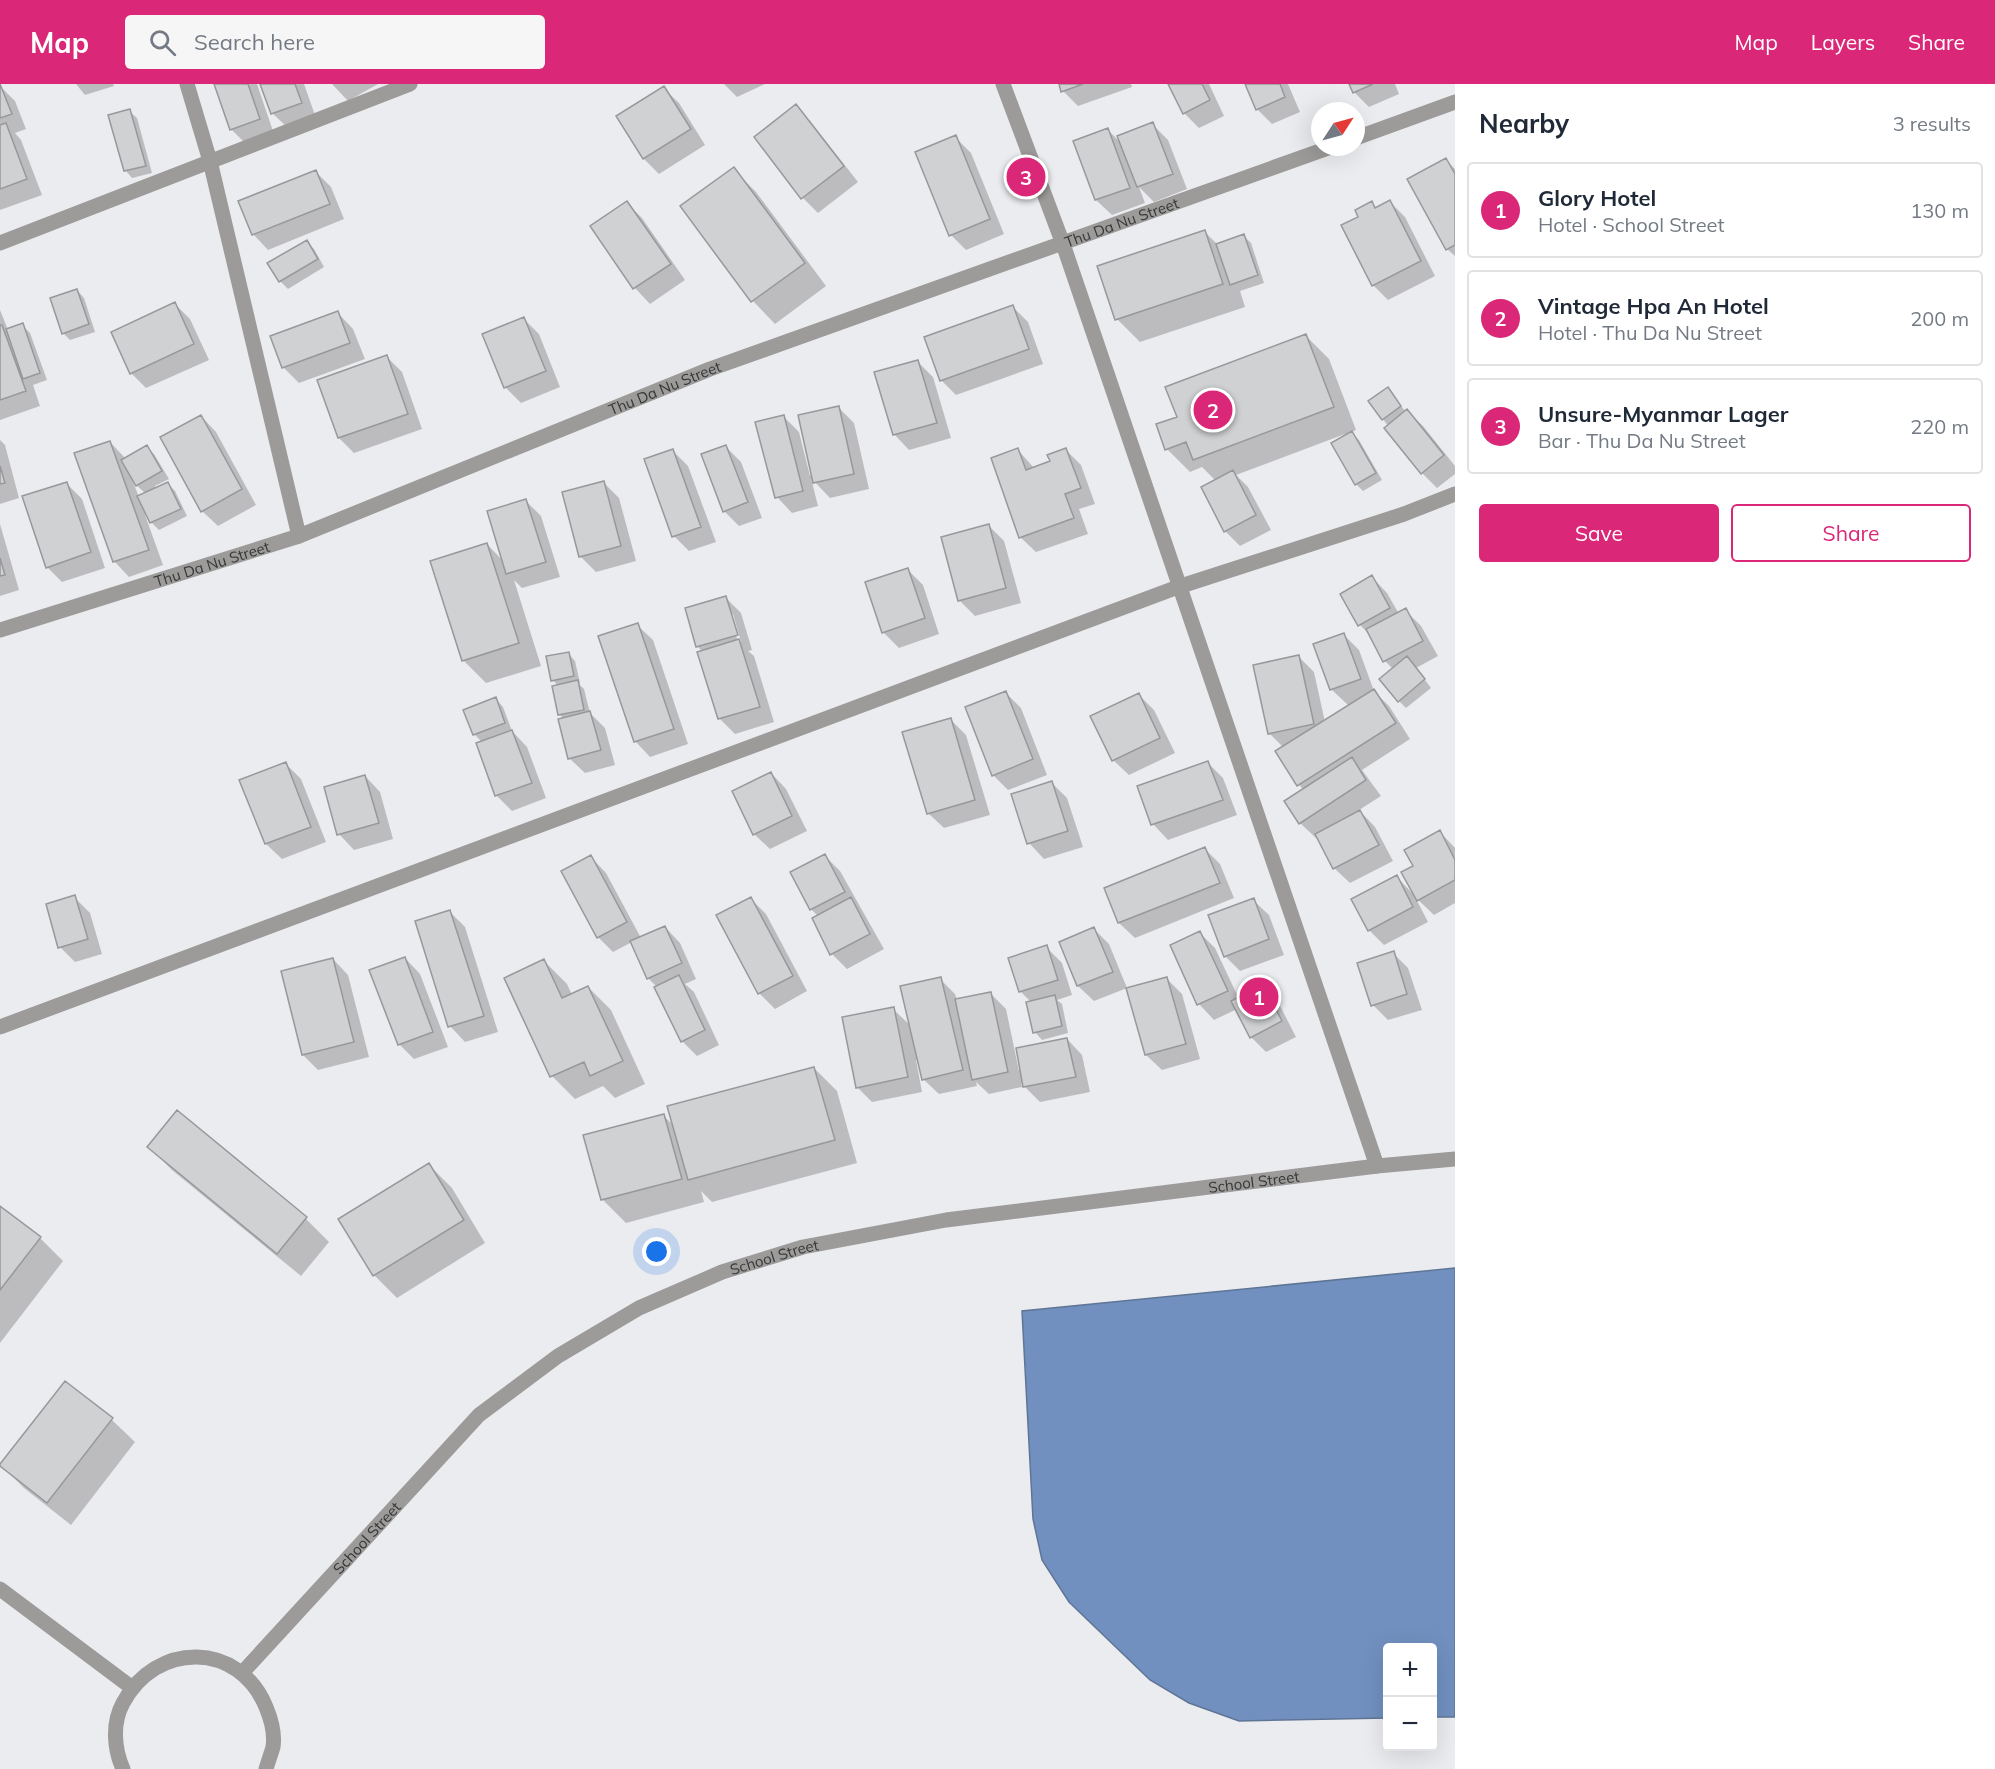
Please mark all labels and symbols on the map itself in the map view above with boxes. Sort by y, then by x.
north arrow [1311,102,1365,156]
pin: 3 [1006,154,1046,200]
street label: Thu Da Nu Street [1062,193,1181,251]
street label: Thu Da Nu Street [605,356,723,419]
pin: 2 [1194,388,1232,432]
street label: Thu Da Nu Street [152,536,272,590]
pin: 1 [1240,974,1278,1020]
street label: School Street [1207,1166,1300,1197]
street label: School Street [727,1235,820,1279]
your location [642,1237,671,1266]
street label: School Street [328,1497,405,1578]

